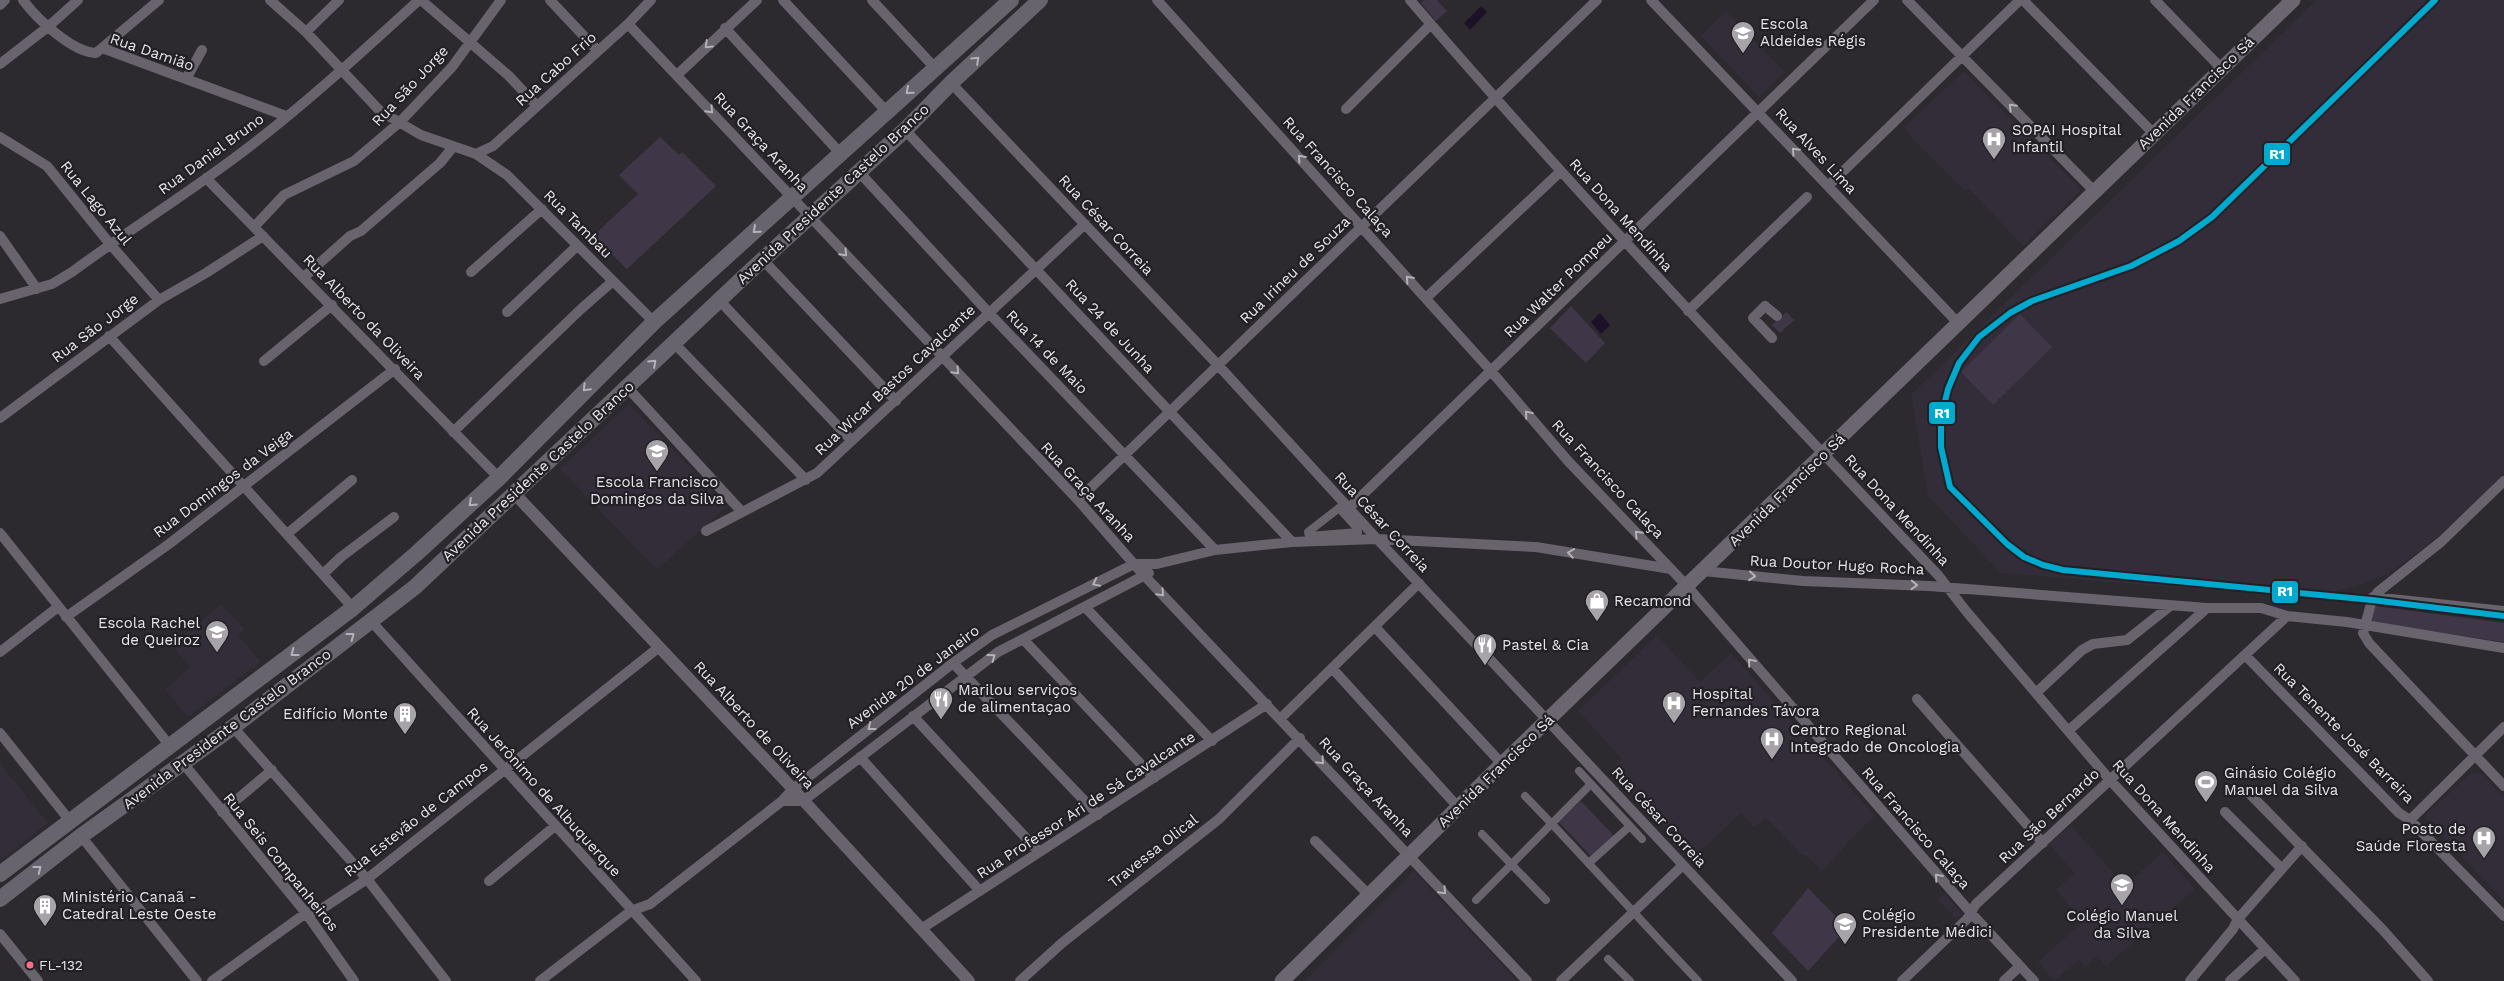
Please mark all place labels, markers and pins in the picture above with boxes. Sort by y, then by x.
place label: Escola Aldeídes Régis [1760,15,1866,50]
school or university icon: Escola Aldeídes Régis [1730,20,1756,54]
place label: SOPAI Hospital Infantil [2012,121,2122,156]
hospital icon: SOPAI Hospital Infantil [1981,126,2007,160]
school or university icon: Escola Francisco Domingos da Silva [644,438,670,472]
place label: Escola Francisco Domingos da Silva [590,473,724,508]
shop icon: Recamond [1584,588,1610,622]
place label: Recamond [1614,592,1691,610]
place label: Escola Rachel de Queiroz [98,614,200,649]
school or university icon: Escola Rachel de Queiroz [204,619,230,653]
restaurant icon: Pastel & Cia [1472,632,1498,666]
place label: Pastel & Cia [1502,636,1589,654]
place label: Marilou serviços de alimentaçao [958,681,1077,716]
place label: Hospital Fernandes Távora [1692,685,1820,720]
restaurant icon: Marilou serviços de alimentaçao [928,686,954,720]
hospital icon: Hospital Fernandes Távora [1661,690,1687,724]
building icon: Edifício Monte [392,701,418,735]
place label: Edifício Monte [283,705,388,723]
place label: Centro Regional Integrado de Oncologia [1790,721,1960,756]
hospital icon: Centro Regional Integrado de Oncologia [1759,726,1785,760]
place label: Ginásio Colégio Manuel da Silva [2224,764,2339,799]
sports icon: Ginásio Colégio Manuel da Silva [2193,769,2219,803]
place label: Posto de Saúde Floresta [2356,820,2467,855]
hospital icon: Posto de Saúde Floresta [2471,825,2497,859]
school or university icon: Colégio Manuel da Silva [2109,872,2135,906]
place label: Ministério Canaã - Catedral Leste Oeste [62,888,217,923]
building icon: Ministério Canaã - Catedral Leste Oeste [32,893,58,927]
place label: Colégio Presidente Médici [1862,906,1992,941]
place label: Colégio Manuel da Silva [2066,907,2178,942]
school or university icon: Colégio Presidente Médici [1832,911,1858,945]
place label: FL-132 [39,957,83,973]
marker: FL-132 [25,960,35,970]

